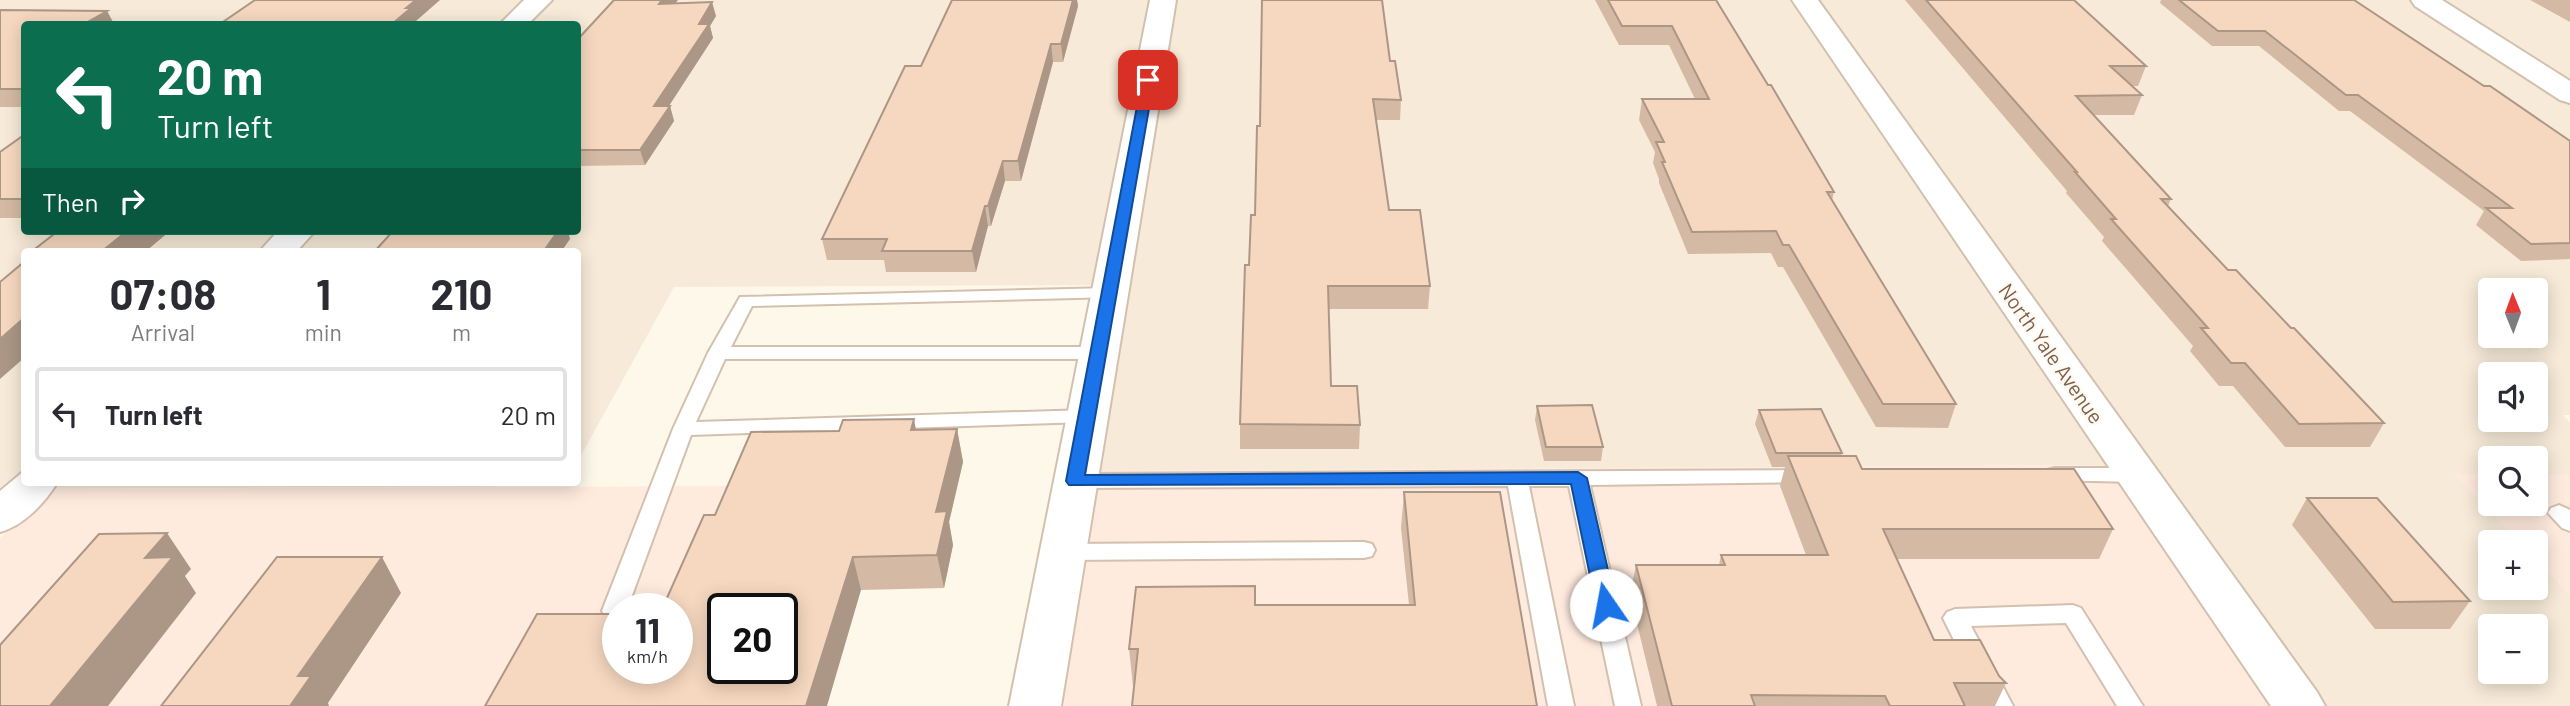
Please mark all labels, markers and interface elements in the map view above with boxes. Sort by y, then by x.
text: 20 m [157,46,263,105]
icon: left [42,49,133,140]
pin [1118,50,1178,110]
icon: arrive [1129,61,1167,99]
text: Turn left [157,106,274,144]
icon: right [113,182,151,220]
text: Then [42,186,99,217]
text: 07:08 [109,268,216,318]
text: 1 [316,268,331,318]
text: 210 [430,268,493,318]
street label: North Yale Avenue [1994,278,2110,428]
north arrow [2478,278,2548,348]
map controls [2478,278,2548,684]
text: Arrival [131,318,195,346]
text: min [305,318,342,346]
text: m [452,318,471,346]
button: sound [2478,362,2548,432]
icon: left [46,395,84,433]
text: Turn left [105,399,203,430]
text: 20 m [501,399,556,430]
button: search [2478,446,2548,516]
button: + [2478,530,2548,600]
position arrow [1569,568,1643,642]
speed limit sign: 20 [707,593,798,684]
text: 11 [635,608,660,650]
button: − [2478,614,2548,684]
text: km/h [627,645,668,667]

